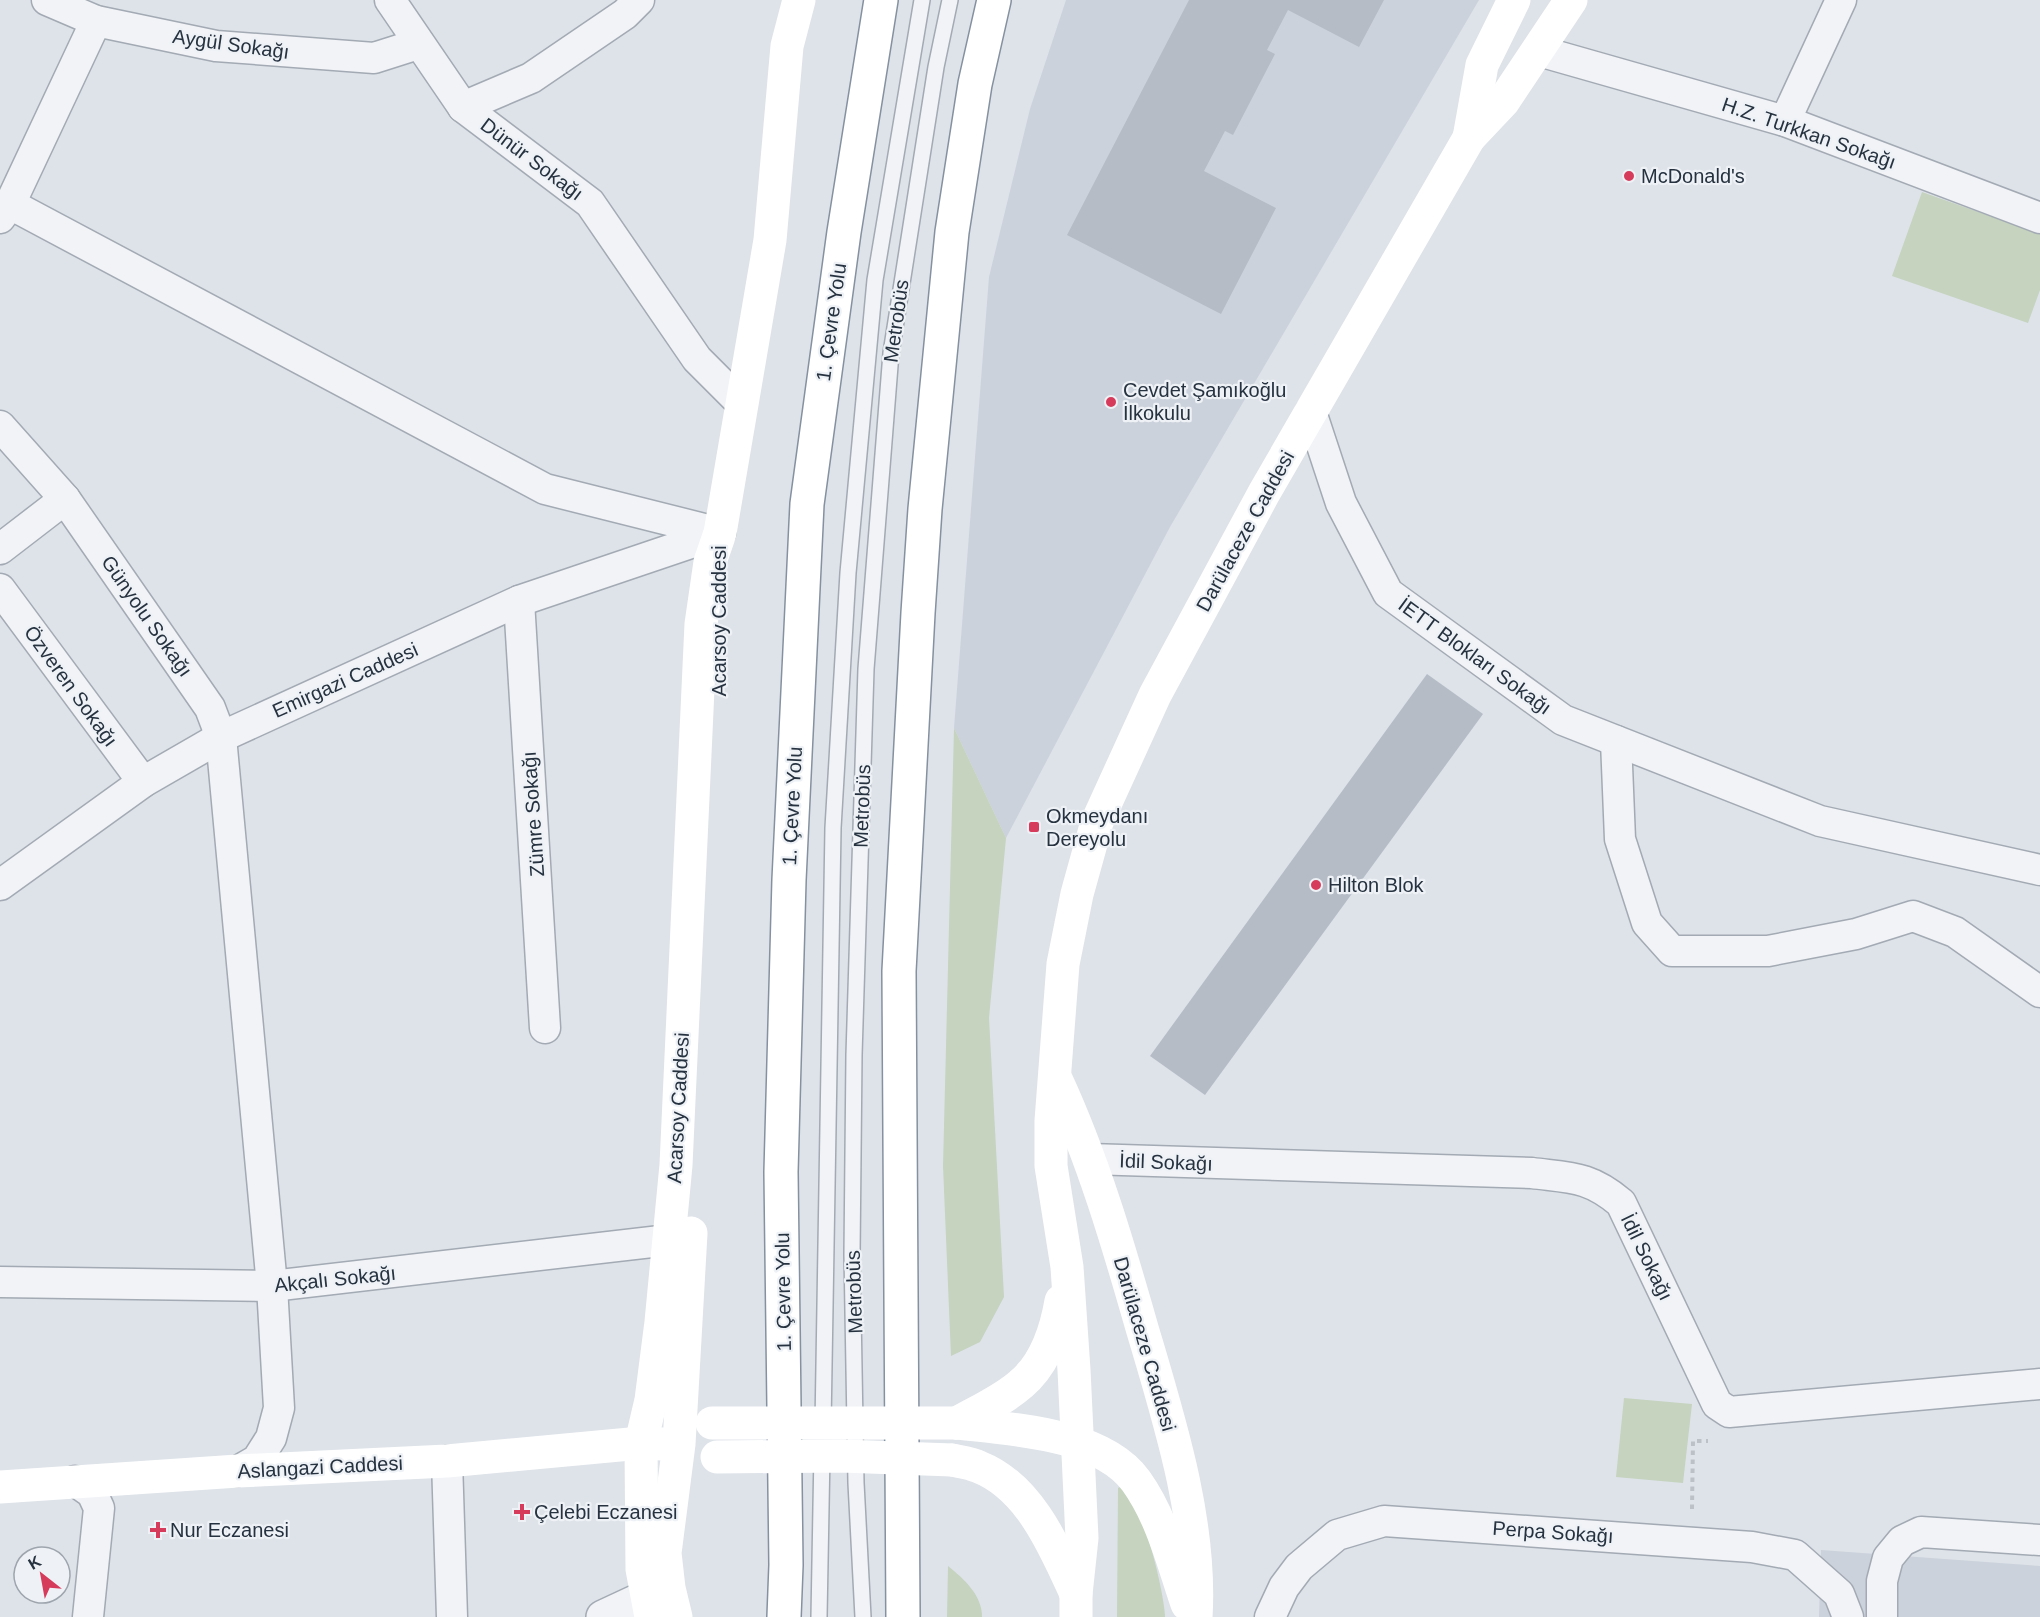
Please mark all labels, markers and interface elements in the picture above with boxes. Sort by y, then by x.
street label: Aygül Sokağı [171,25,291,63]
street label: H.Z. Turkkan Sokağı [1719,93,1899,173]
street label: Dünür Sokağı [477,113,587,205]
place label: McDonald's [1641,165,1745,187]
marker: McDonald's [1622,169,1636,183]
street label: 1. Çevre Yolu [812,262,850,382]
street label: Metrobüs [879,278,913,364]
place label: Cevdet Şamıkoğlu İlkokulu [1123,379,1286,424]
marker: Cevdet Şamıkoğlu İlkokulu [1104,395,1118,409]
street label: Darülaceze Caddesi [1192,447,1298,615]
street label: Acarsoy Caddesi [708,545,730,697]
street label: Günyolu Sokağı [97,551,197,681]
street label: İETT Blokları Sokağı [1394,593,1556,719]
street label: Özveren Sokağı [20,622,122,750]
street label: Emirgazi Caddesi [269,638,421,722]
street label: 1. Çevre Yolu [778,746,806,866]
street label: Zümre Sokağı [518,751,548,877]
street label: Metrobüs [850,764,874,848]
place label: Okmeydanı Dereyolu [1046,805,1148,850]
marker: Okmeydanı Dereyolu [1027,820,1041,834]
place label: Hilton Blok [1328,874,1425,896]
marker: Hilton Blok [1309,878,1323,892]
street label: Acarsoy Caddesi [663,1032,693,1184]
street label: İdil Sokağı [1119,1149,1213,1175]
street label: İdil Sokağı [1617,1210,1677,1304]
street label: 1. Çevre Yolu [771,1232,795,1352]
street label: Metrobüs [842,1250,866,1334]
street label: Darülaceze Caddesi [1110,1254,1180,1434]
street label: Akçalı Sokağı [273,1262,397,1296]
street label: Aslangazi Caddesi [237,1452,403,1482]
place label: Çelebi Eczanesi [534,1501,677,1523]
marker: Çelebi Eczanesi [515,1505,529,1519]
street label: Perpa Sokağı [1492,1517,1614,1547]
place label: Nur Eczanesi [170,1519,289,1541]
marker: Nur Eczanesi [151,1523,165,1537]
north arrow [12,1545,72,1605]
text: K [25,1552,44,1573]

